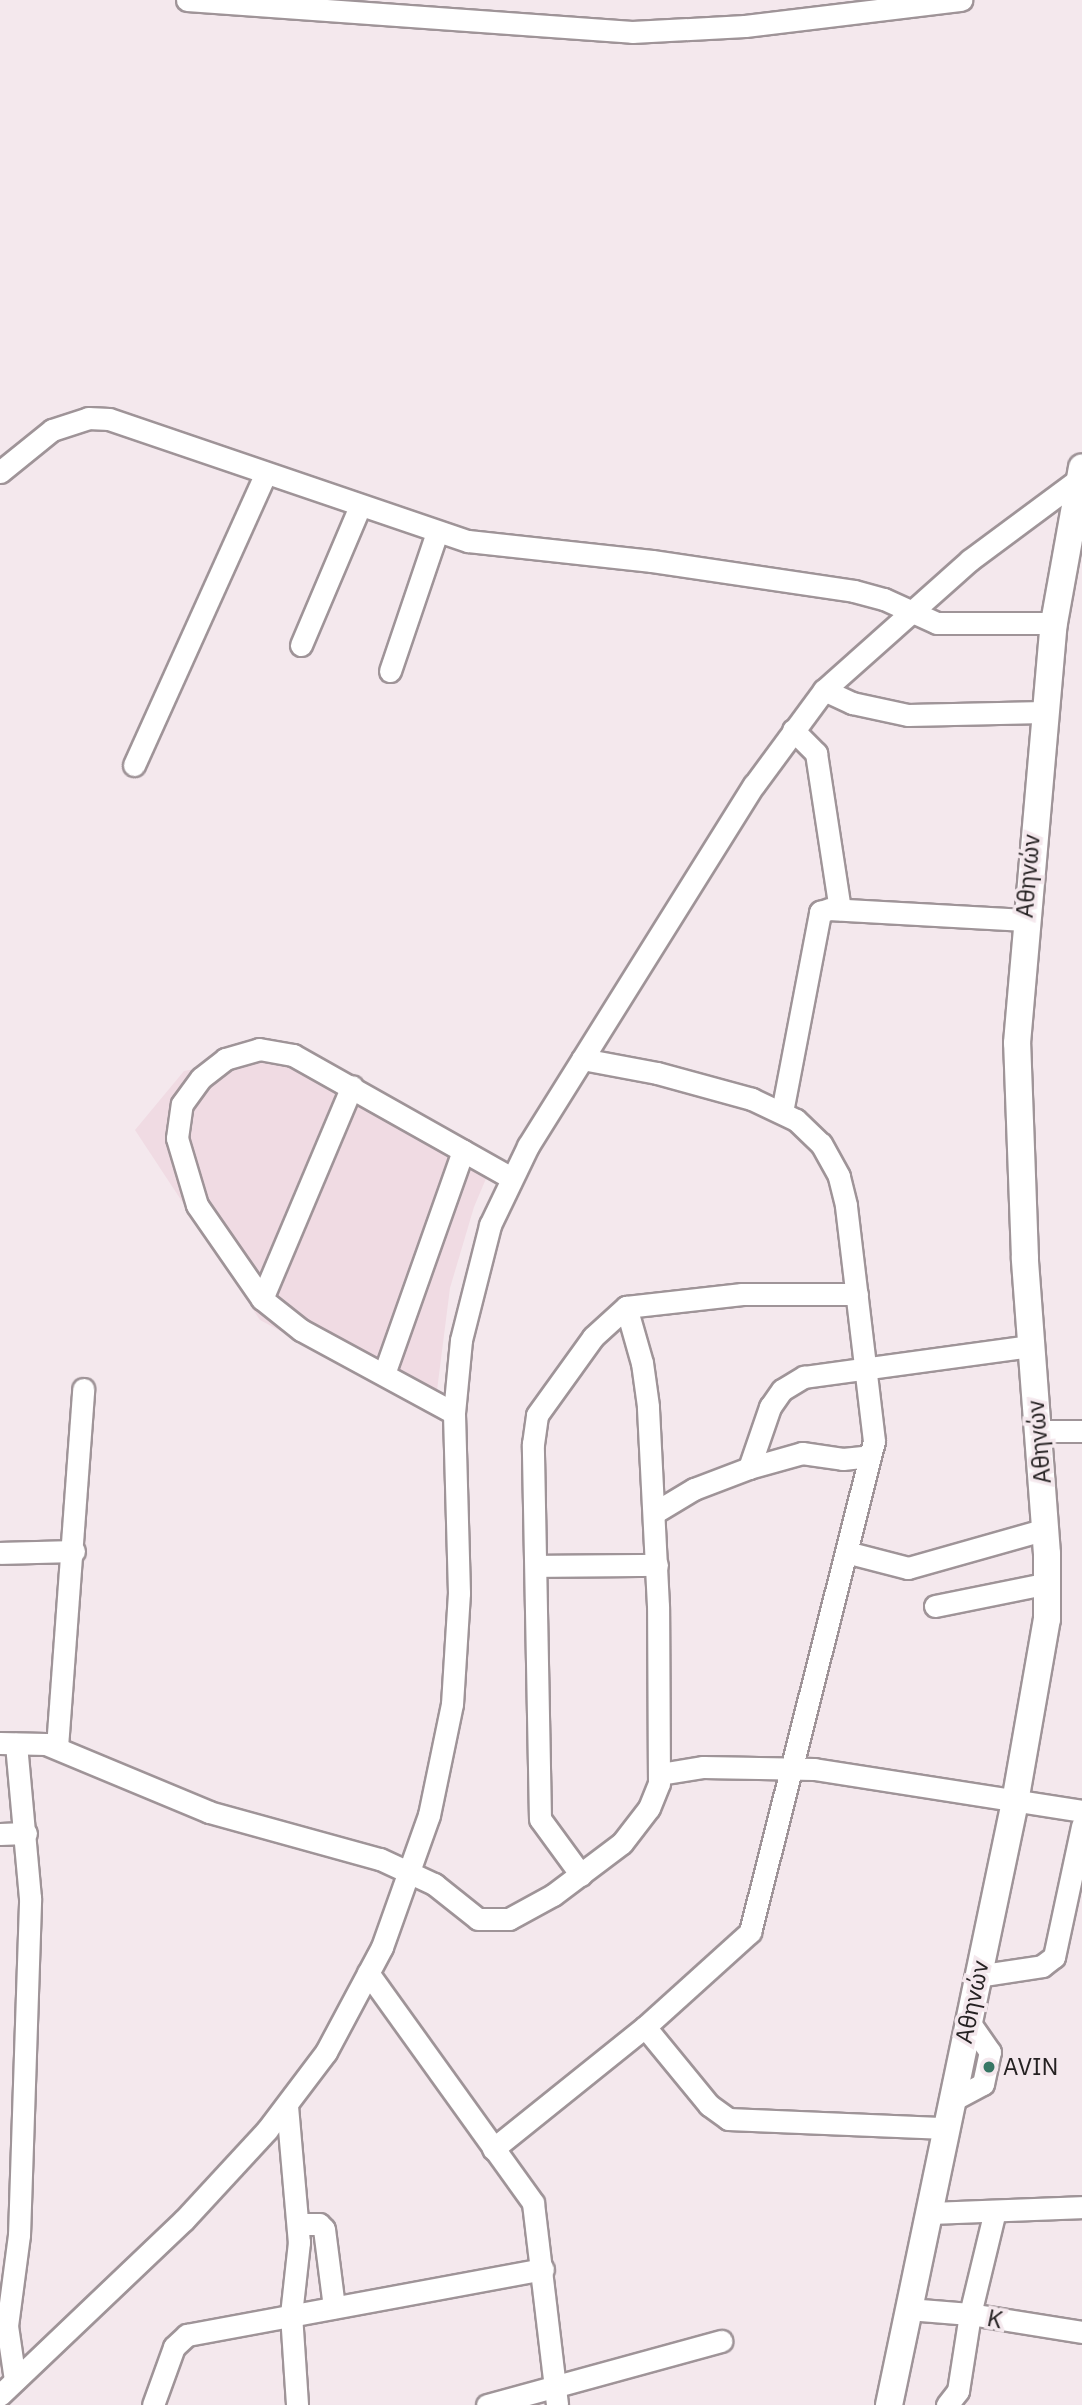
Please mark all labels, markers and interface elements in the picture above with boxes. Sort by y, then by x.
street label: Αθηνών [1010,833,1046,919]
street label: Αθηνών [1021,1399,1057,1485]
street label: Αθηνών [949,1958,995,2046]
place label: AVIN [1003,2053,1059,2081]
marker: AVIN [981,2059,997,2075]
street label: Κ [985,2303,1005,2335]

